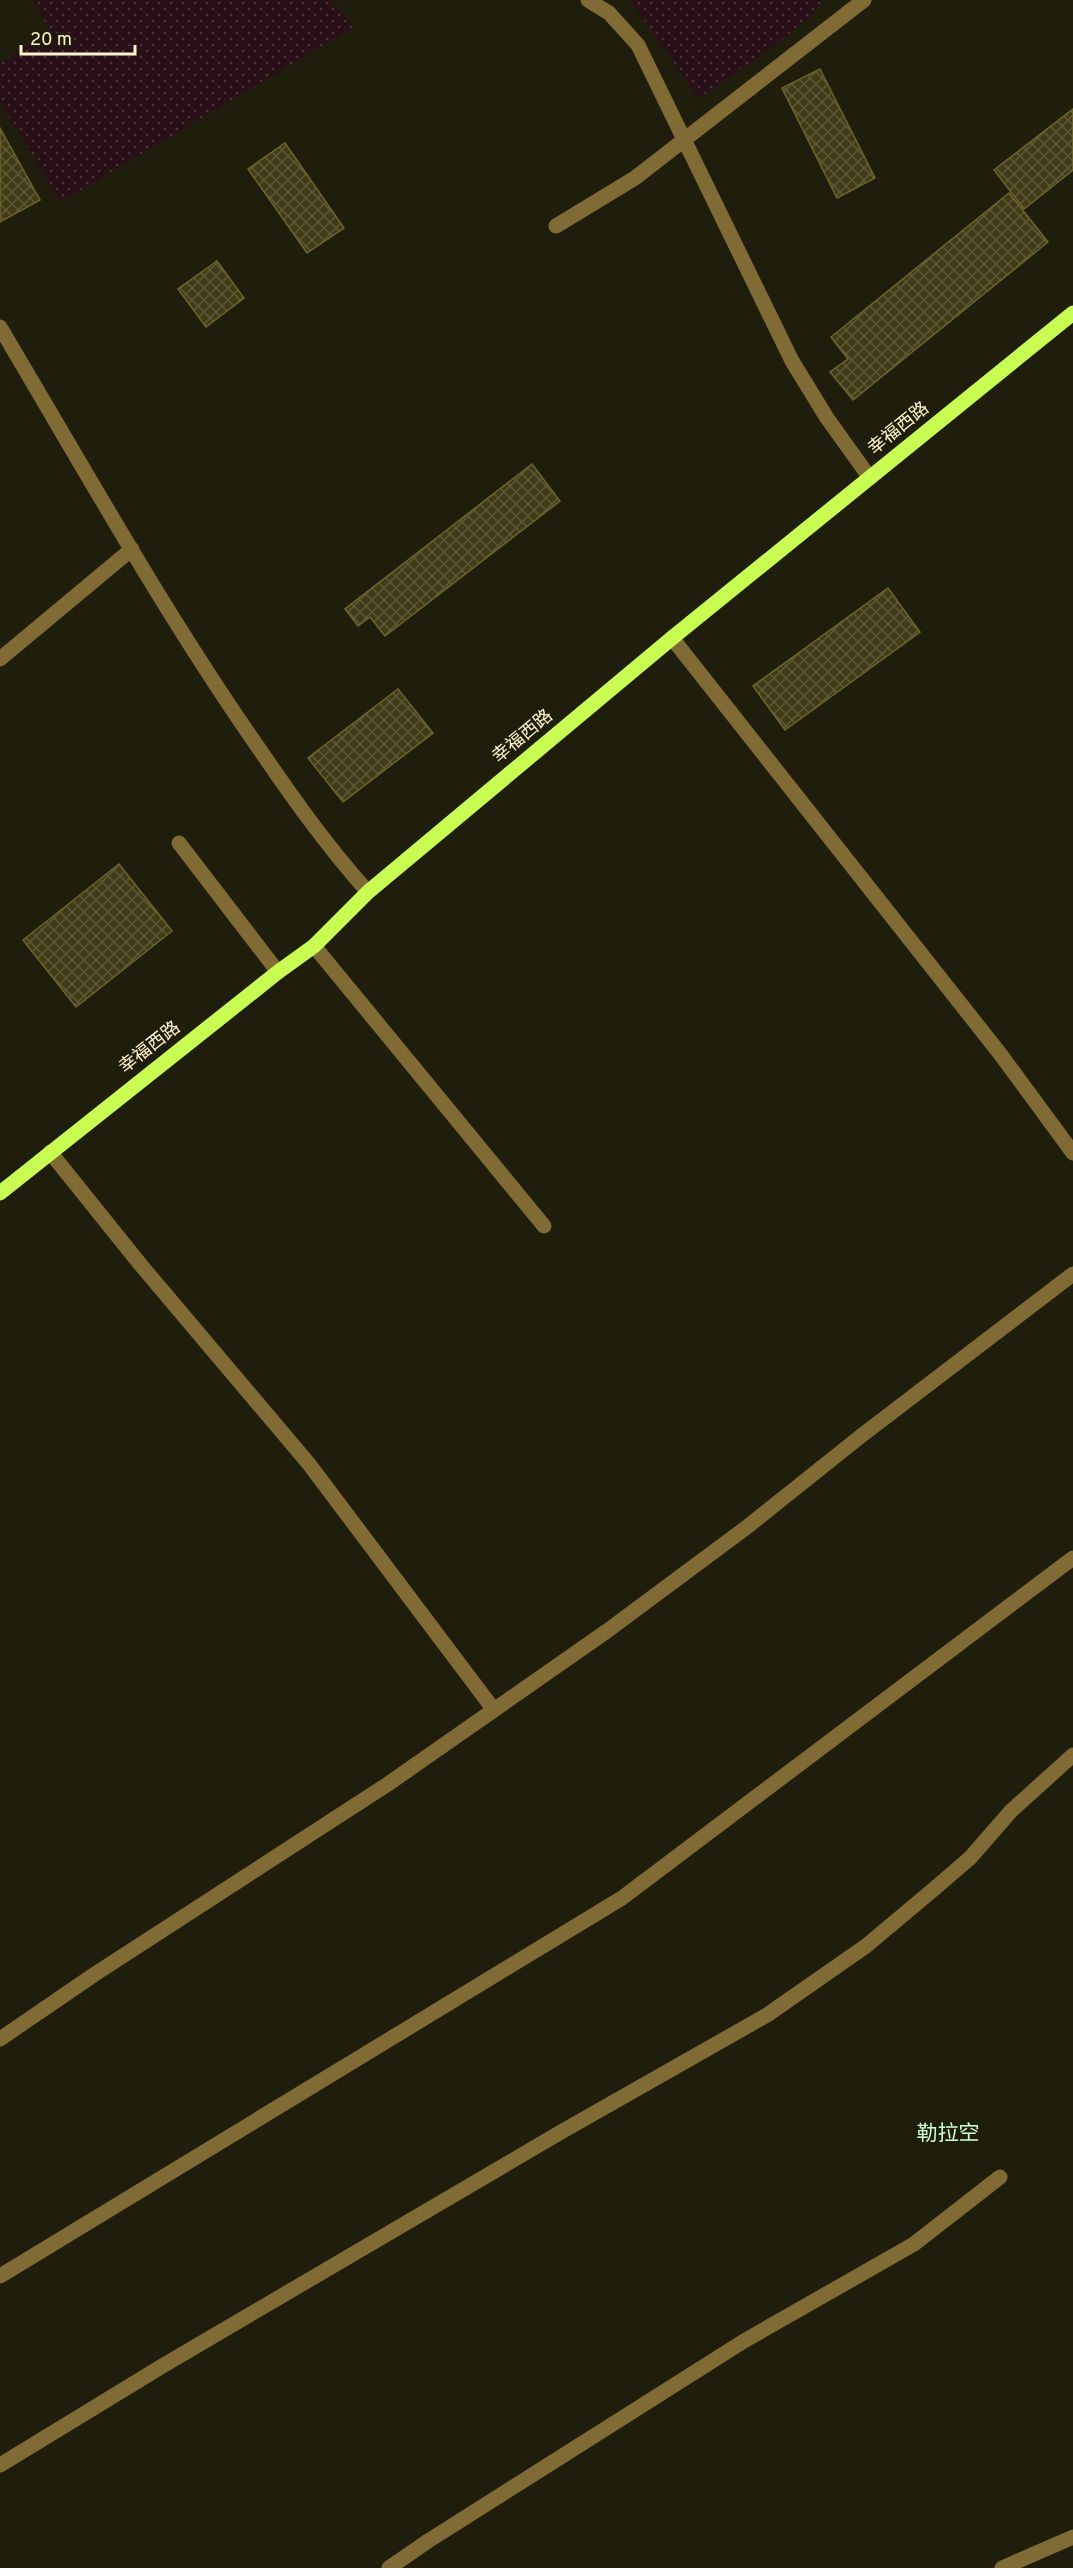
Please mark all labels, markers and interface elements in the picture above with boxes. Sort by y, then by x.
scale bar [21,18,135,56]
text: 20 m [30,29,72,52]
street label: 幸福西路 [864,397,934,461]
street label: 幸福西路 [488,705,558,769]
street label: 幸福西路 [115,1017,185,1079]
district label: 勒拉空 [917,2121,980,2148]

